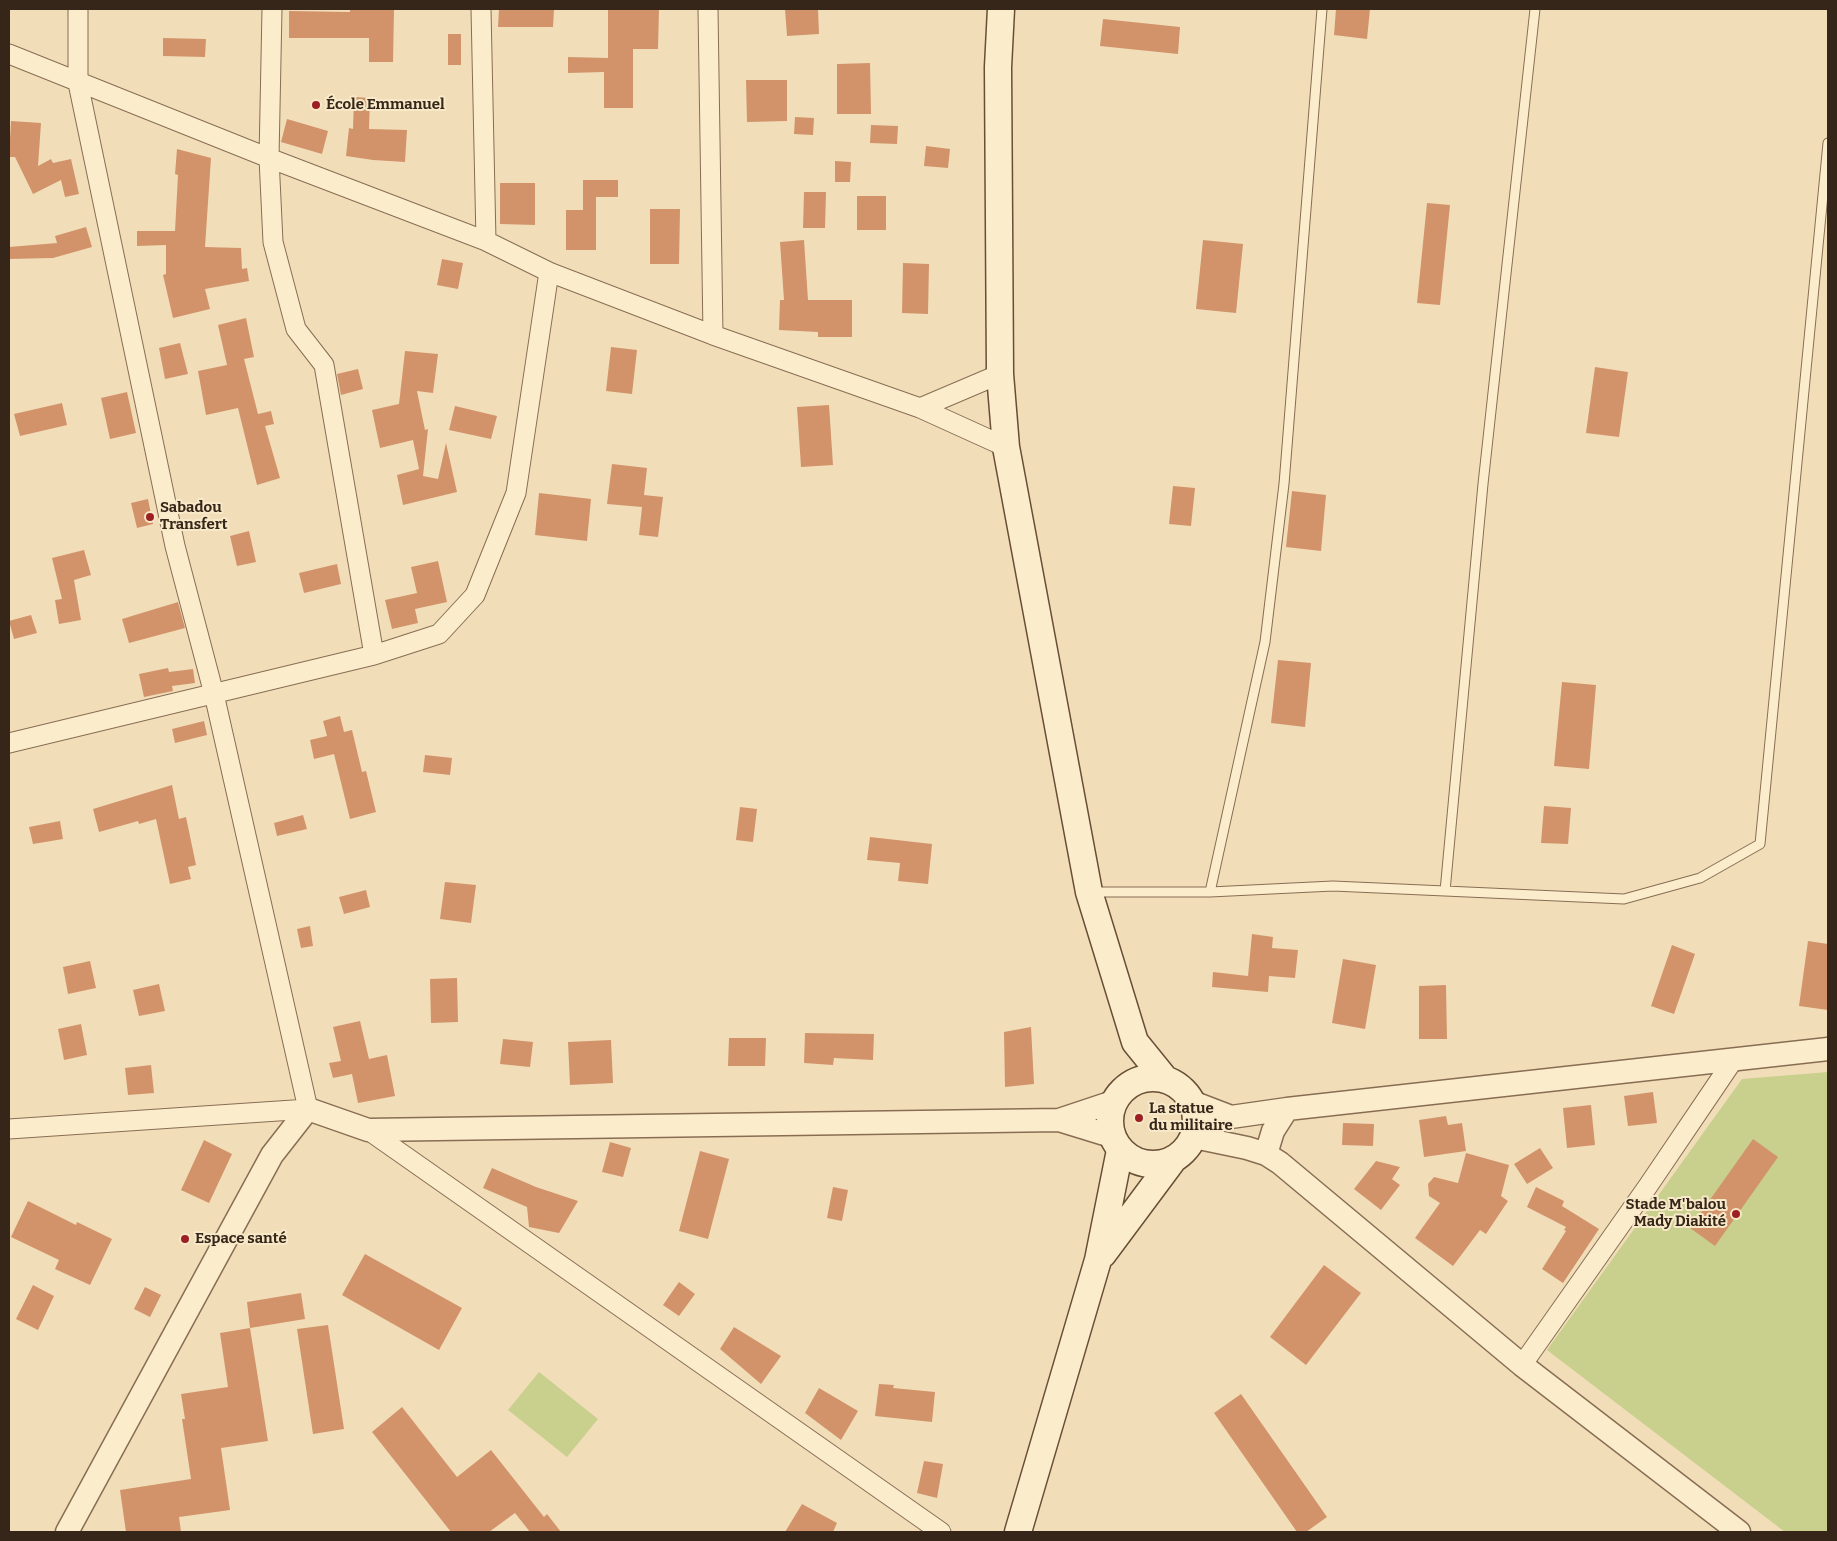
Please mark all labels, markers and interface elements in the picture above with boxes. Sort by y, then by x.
place label: École Emmanuel [326,96,445,114]
marker: École Emmanuel [310,99,322,111]
place label: Sabadou Transfert [160,499,228,534]
marker: Sabadou Transfert [144,511,156,523]
place label: La statue du militaire [1149,1100,1233,1135]
marker: La statue du militaire [1133,1112,1145,1124]
place label: Stade M'balou Mady Diakité [1626,1196,1726,1231]
marker: Stade M'balou Mady Diakité [1730,1208,1742,1220]
place label: Espace santé [195,1230,287,1248]
marker: Espace santé [179,1233,191,1245]

